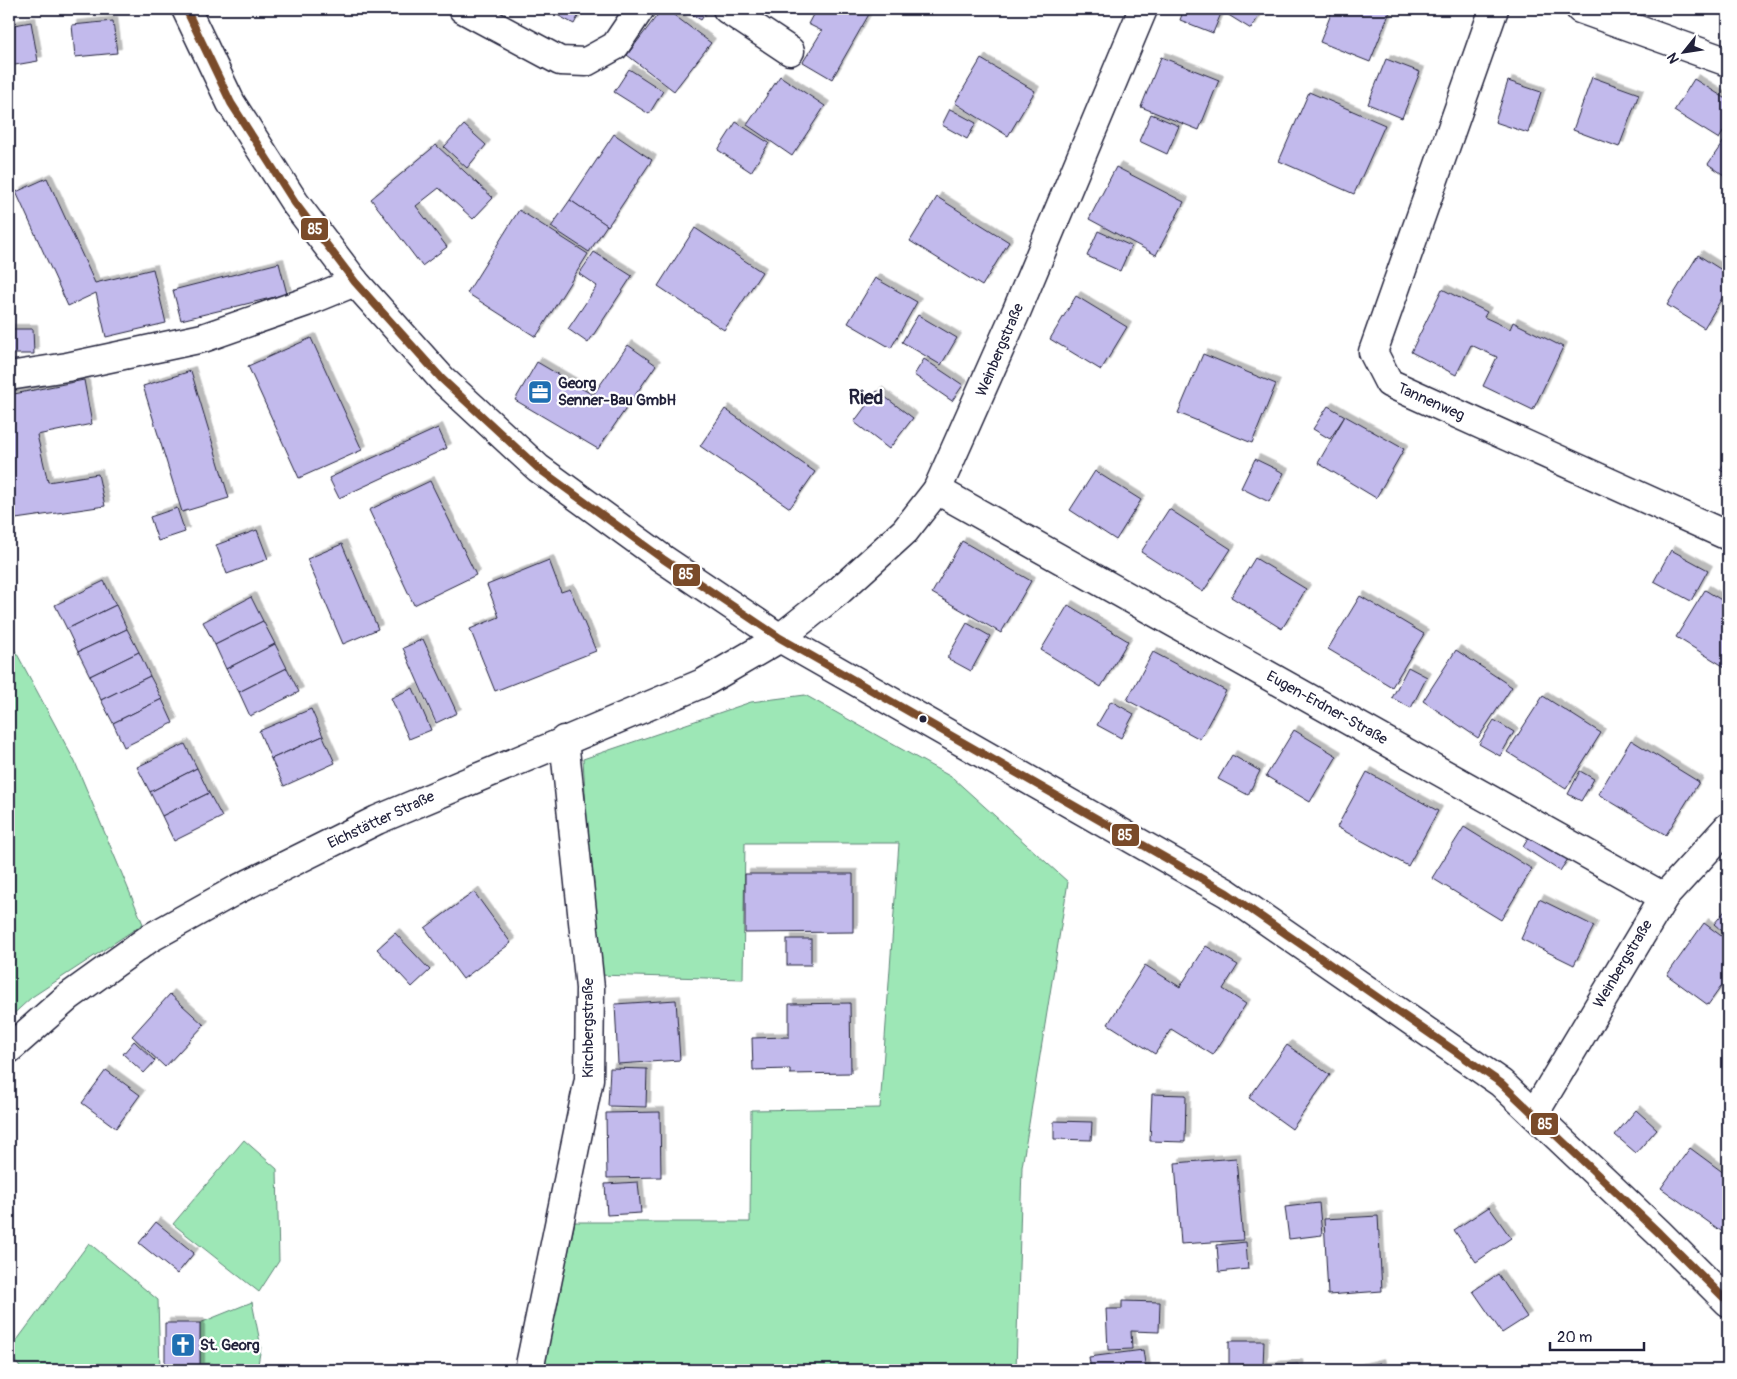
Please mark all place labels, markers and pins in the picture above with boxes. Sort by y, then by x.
place label: Georg Senner-Bau GmbH [558,374,677,410]
office icon: Georg Senner-Bau GmbH [527,379,553,405]
unlabelled marker [918,714,928,724]
church icon: St. Georg [170,1332,196,1358]
place label: St. Georg [200,1336,260,1355]

